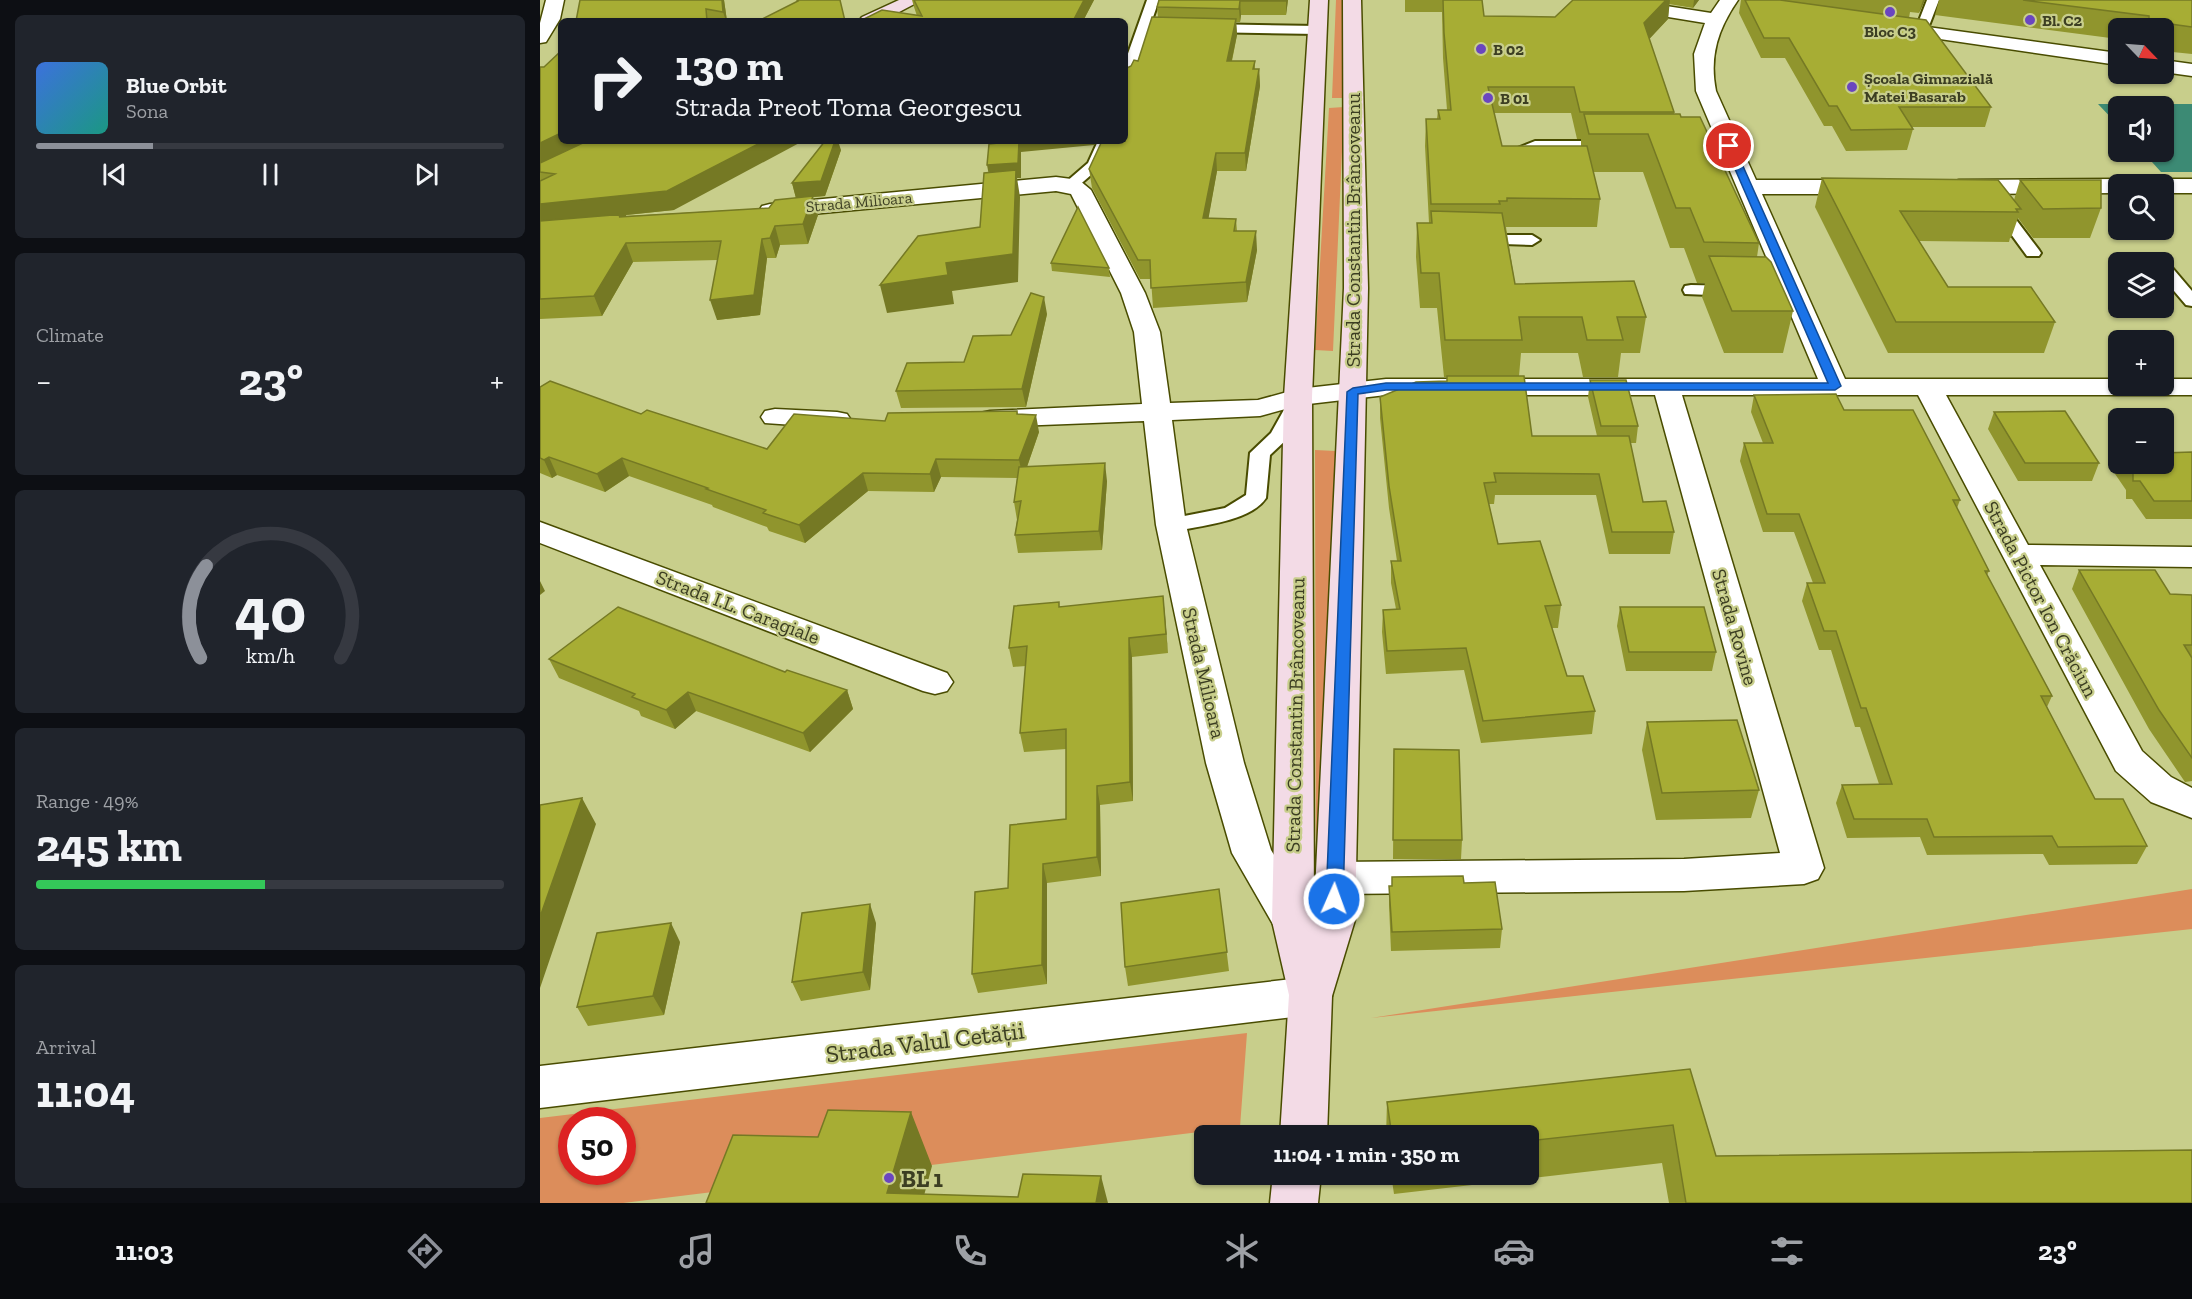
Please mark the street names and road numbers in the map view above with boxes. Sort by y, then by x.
street label: Strada Constantin Brâncoveanu [1341,93,1365,367]
street label: Strada Milioara [805,188,913,216]
street label: Strada Pictor Ion Crăciun [1979,497,2103,702]
street label: Strada I.L. Caragiale [653,565,823,649]
street label: Strada Rovine [1707,566,1763,688]
street label: Strada Constantin Brâncoveanu [1281,577,1309,853]
street label: Strada Milioara [1177,605,1231,741]
street label: Strada Valul Cetății [824,1015,1026,1069]

